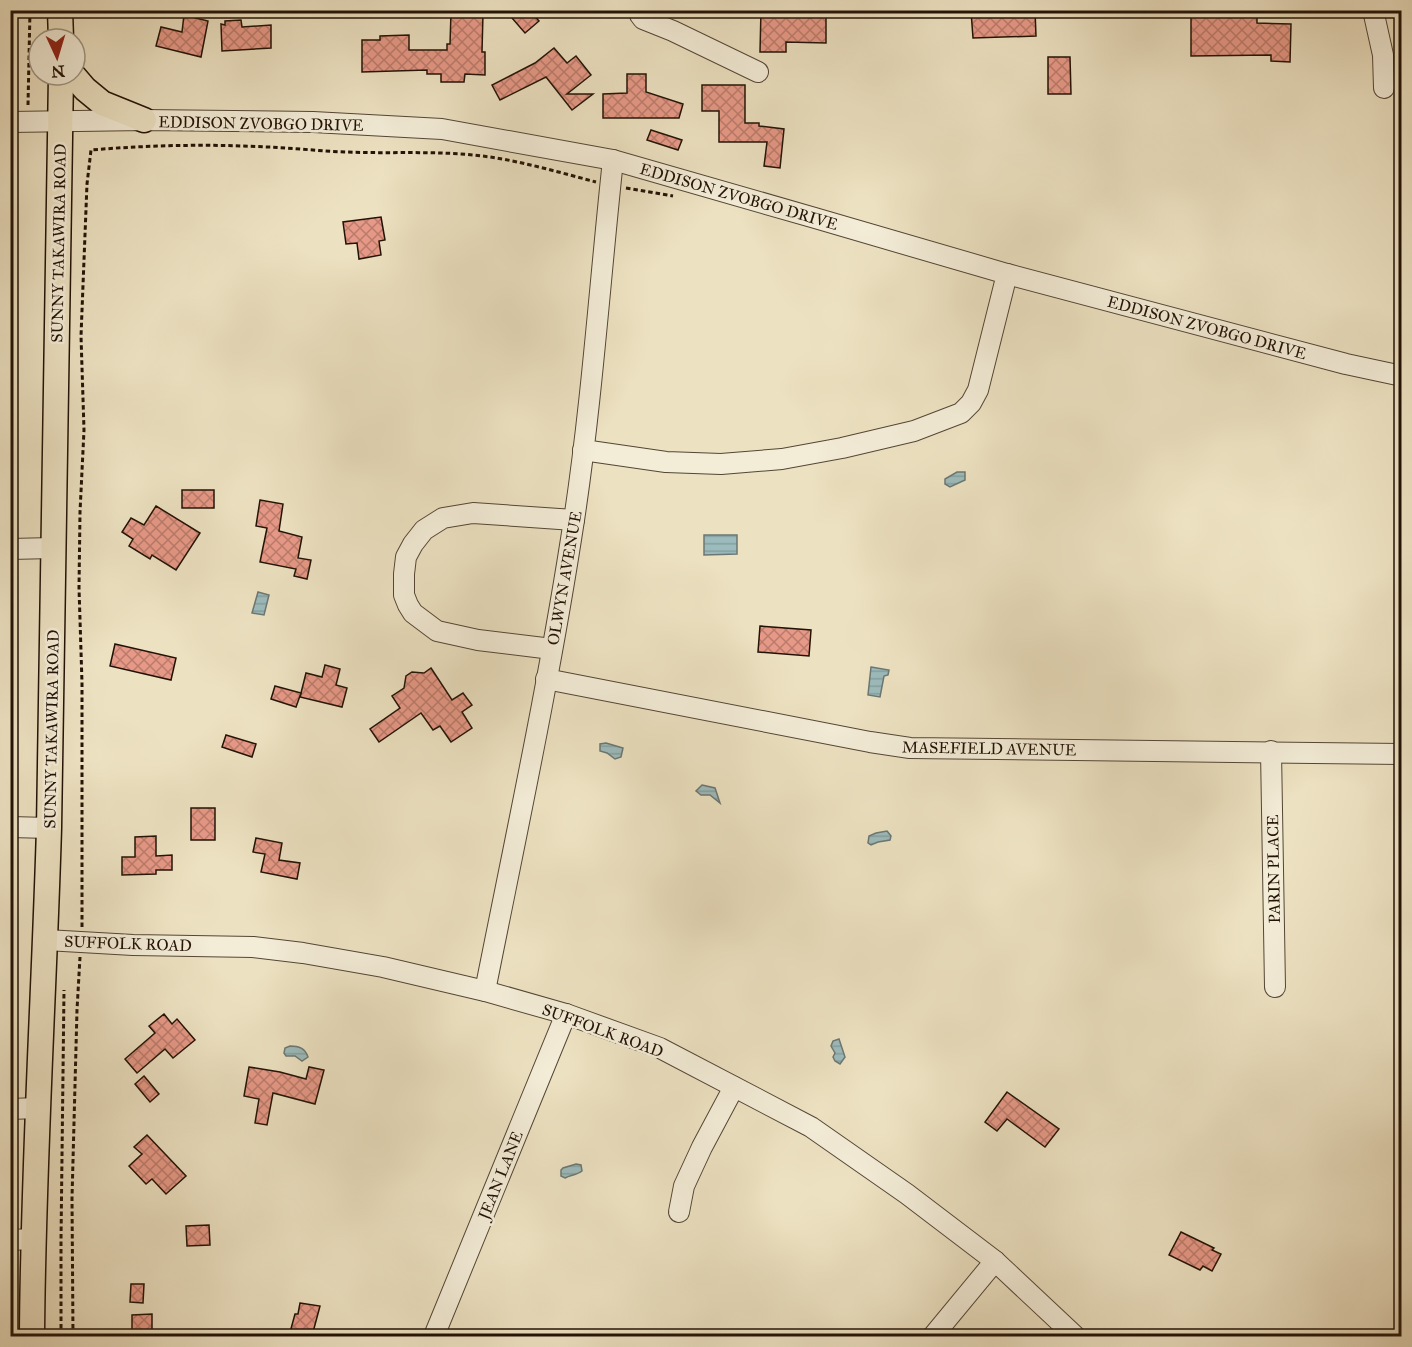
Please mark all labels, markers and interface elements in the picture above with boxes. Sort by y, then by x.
north arrow [27,27,87,87]
text: N [50,62,65,81]
street label: EDDISON ZVOBGO DRIVE [158,112,364,135]
street label: SUNNY TAKAWIRA ROAD [47,143,70,343]
street label: EDDISON ZVOBGO DRIVE [638,159,840,234]
street label: EDDISON ZVOBGO DRIVE [1105,292,1308,363]
street label: OLWYN AVENUE [543,509,586,647]
street label: SUNNY TAKAWIRA ROAD [40,629,63,829]
street label: MASEFIELD AVENUE [902,737,1076,760]
street label: PARIN PLACE [1263,814,1284,924]
street label: SUFFOLK ROAD [64,932,192,955]
street label: SUFFOLK ROAD [540,1000,666,1061]
street label: JEAN LANE [473,1128,528,1224]

